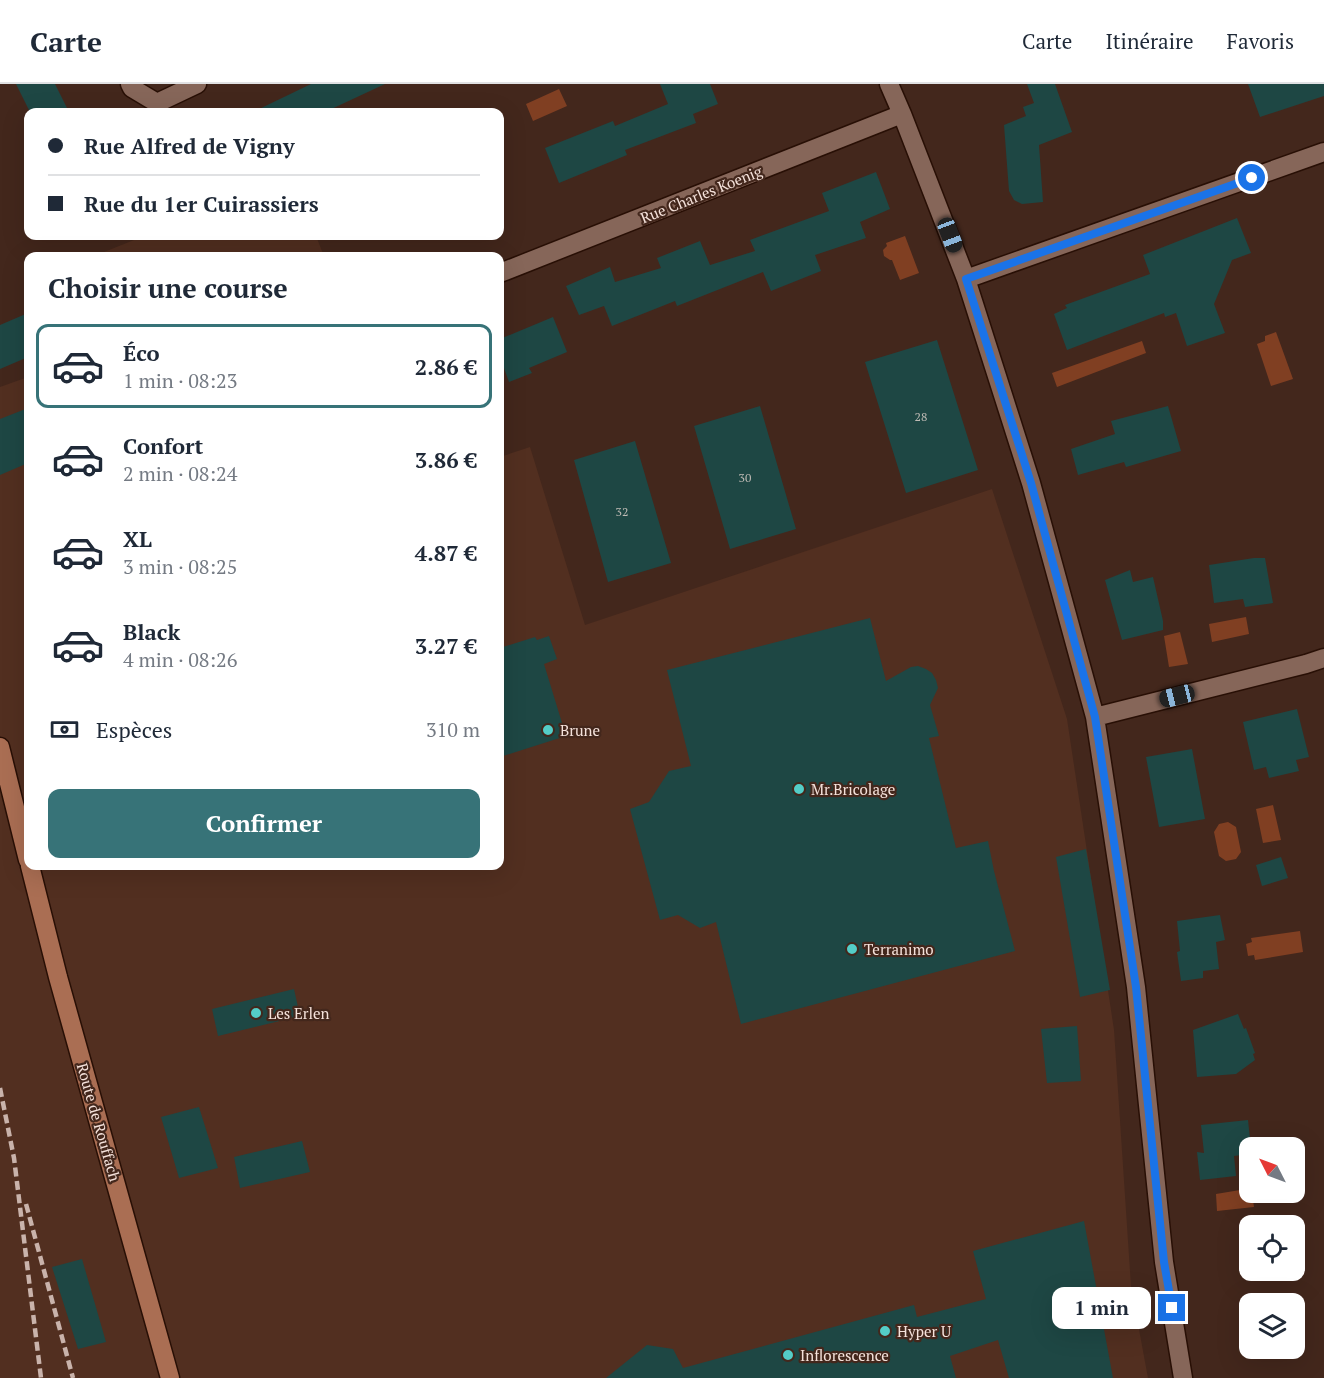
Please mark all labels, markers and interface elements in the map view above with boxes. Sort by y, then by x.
text: Carte [30,23,102,60]
text: Carte [1022,27,1072,55]
text: Itinéraire [1105,27,1194,55]
text: Favoris [1227,27,1294,55]
text: Rue Alfred de Vigny [84,131,295,160]
street label: Rue Charles Koenig [637,160,766,228]
route start [1238,164,1265,191]
text: Rue du 1er Cuirassiers [84,189,319,218]
car [935,215,965,255]
text: Choisir une course [48,270,288,306]
text: Éco [123,338,160,367]
icon: car [51,339,105,393]
text: 2.86 € [415,352,477,381]
text: 1 min · 08:23 [123,367,237,394]
house number: 28 [915,409,927,424]
text: Confort [123,431,203,460]
icon: car [51,432,105,486]
text: 3.86 € [415,445,477,474]
text: 2 min · 08:24 [123,460,237,487]
house number: 30 [739,470,751,485]
house number: 32 [616,504,628,519]
text: XL [123,524,152,553]
icon: car [51,525,105,579]
text: 4.87 € [415,538,477,567]
text: 3 min · 08:25 [123,553,237,580]
text: Black [123,617,180,646]
icon: car [51,618,105,672]
text: 3.27 € [415,631,477,660]
text: 4 min · 08:26 [123,646,237,673]
car [1157,683,1197,709]
icon: cash [48,713,81,746]
text: Espèces [96,715,172,744]
text: 310 m [426,716,480,743]
place label: Brune [560,720,600,740]
marker: Brune [541,723,555,737]
place label: Mr.Bricolage [811,779,895,799]
marker: Mr.Bricolage [792,782,806,796]
button: Confirmer [48,789,480,858]
place label: Terranimo [864,939,934,959]
marker: Terranimo [845,942,859,956]
place label: Les Erlen [268,1003,329,1023]
marker: Les Erlen [249,1006,263,1020]
street label: Route de Rouffach [73,1060,126,1184]
north arrow [1239,1137,1305,1203]
map controls [1239,1137,1305,1359]
button: locate [1239,1215,1305,1281]
callout: 1 min [1052,1287,1151,1329]
button: layers [1239,1293,1305,1359]
text: 1 min [1074,1294,1129,1321]
route end [1158,1294,1185,1321]
place label: Hyper U [897,1321,951,1341]
marker: Hyper U [878,1324,892,1338]
place label: Inflorescence [800,1345,889,1365]
marker: Inflorescence [781,1348,795,1362]

